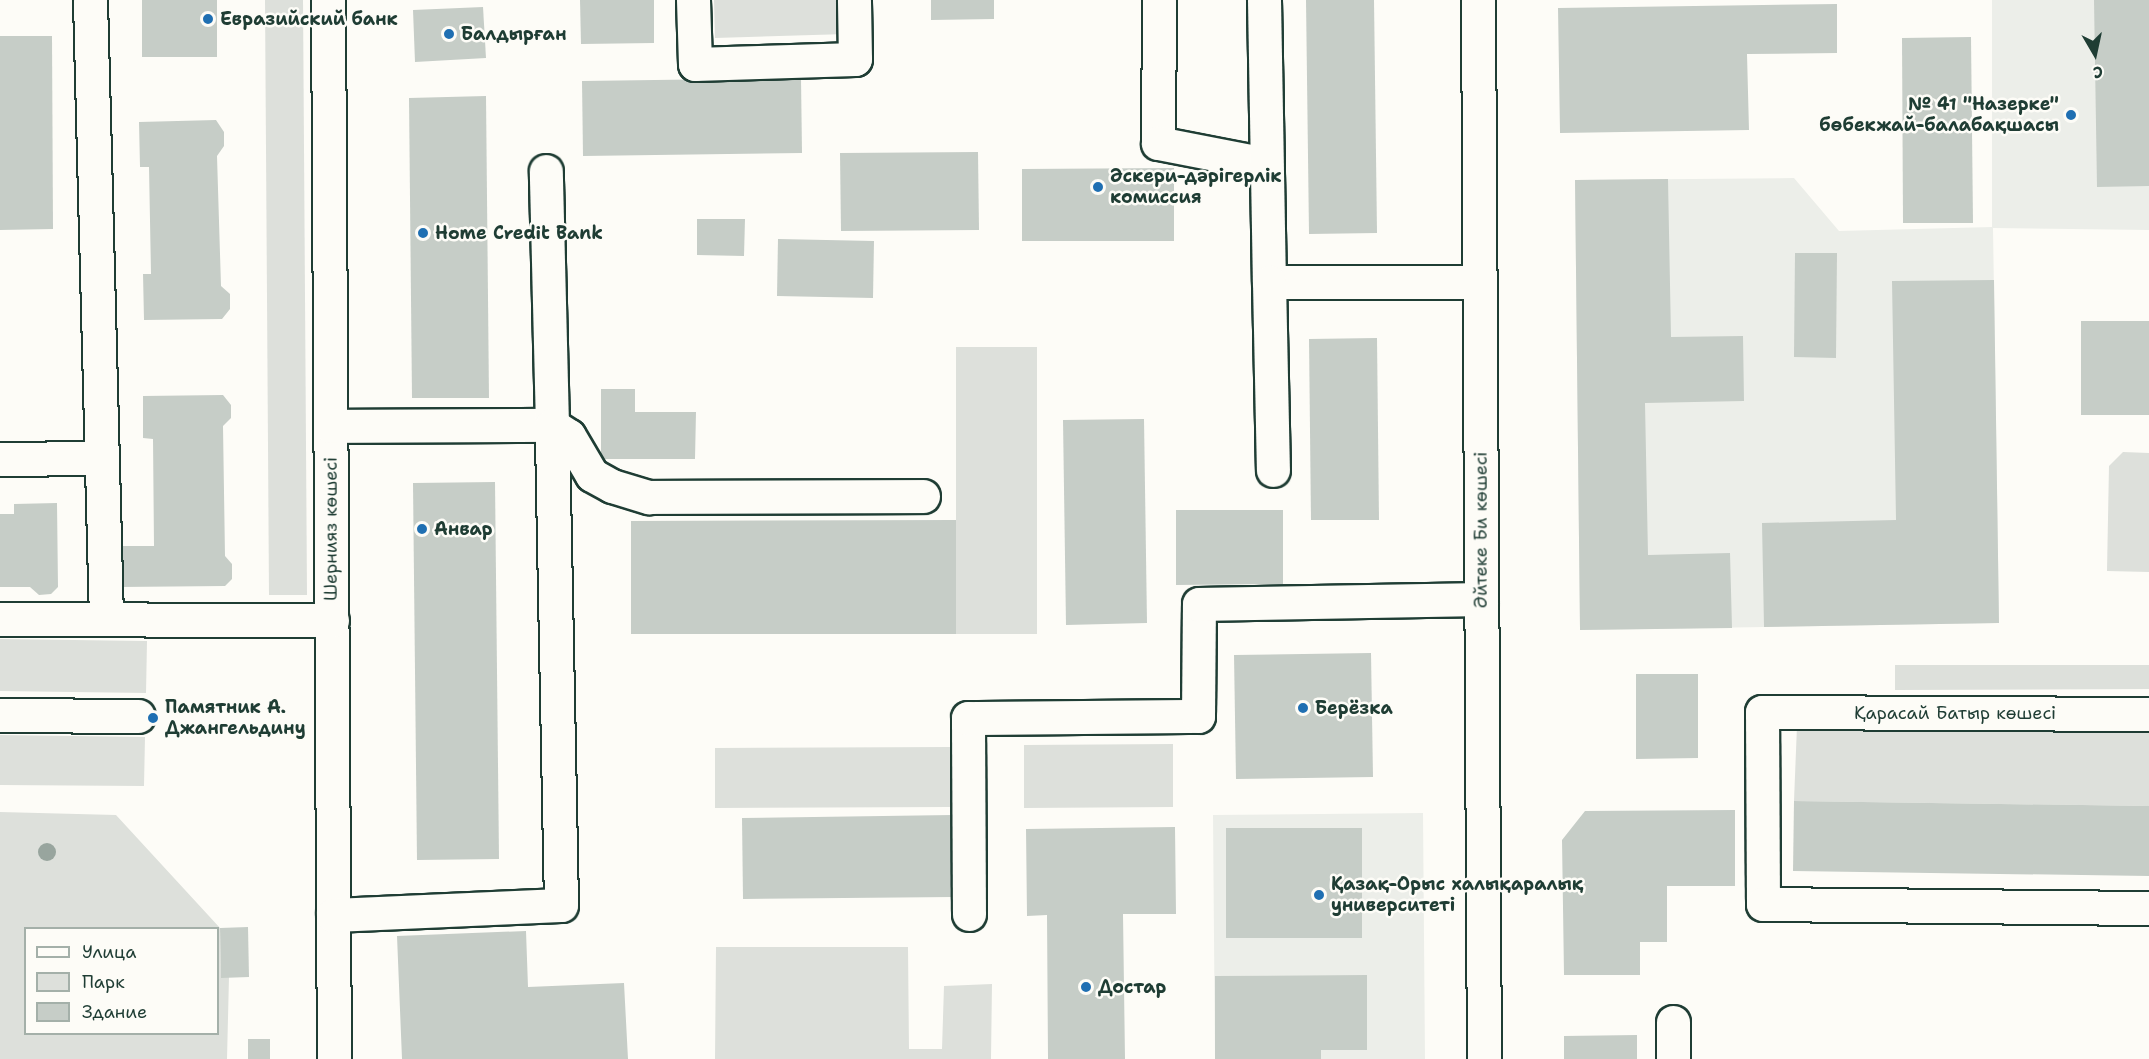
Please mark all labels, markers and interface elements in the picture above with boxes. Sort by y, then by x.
place label: Евразийский банк [220,8,398,30]
marker: Евразийский банк [201,12,215,26]
place label: Балдырған [461,23,567,45]
north arrow [2065,24,2125,84]
marker: Балдырған [442,27,456,41]
text: С [2091,61,2104,83]
place label: № 41 "Назерке" бөбекжай-балабақшасы [1819,94,2059,136]
marker: № 41 "Назерке" бөбекжай-балабақшасы [2064,108,2078,122]
place label: Әскери-дәрігерлік комиссия [1110,166,1282,208]
marker: Әскери-дәрігерлік комиссия [1091,180,1105,194]
place label: Home Credit Bank [435,222,603,244]
marker: Home Credit Bank [416,226,430,240]
street label: Әйтеке Би көшесі [1470,452,1492,608]
street label: Шернияз көшесі [320,457,342,601]
place label: Анвар [434,518,493,540]
marker: Анвар [415,522,429,536]
place label: Памятник А. Джангельдину [165,697,306,740]
place label: Берёзка [1315,697,1393,719]
marker: Берёзка [1296,701,1310,715]
street label: Қарасай Батыр көшесі [1854,702,2056,724]
marker: Памятник А. Джангельдину [146,711,160,725]
place label: Қазақ-Орыс халықаралық университеті [1331,874,1583,916]
marker: Қазақ-Орыс халықаралық университеті [1312,888,1326,902]
legend [24,927,219,1035]
text: Улица [82,940,136,964]
text: Парк [82,970,125,994]
place label: Достар [1098,976,1166,998]
marker: Достар [1079,980,1093,994]
text: Здание [82,1000,147,1024]

